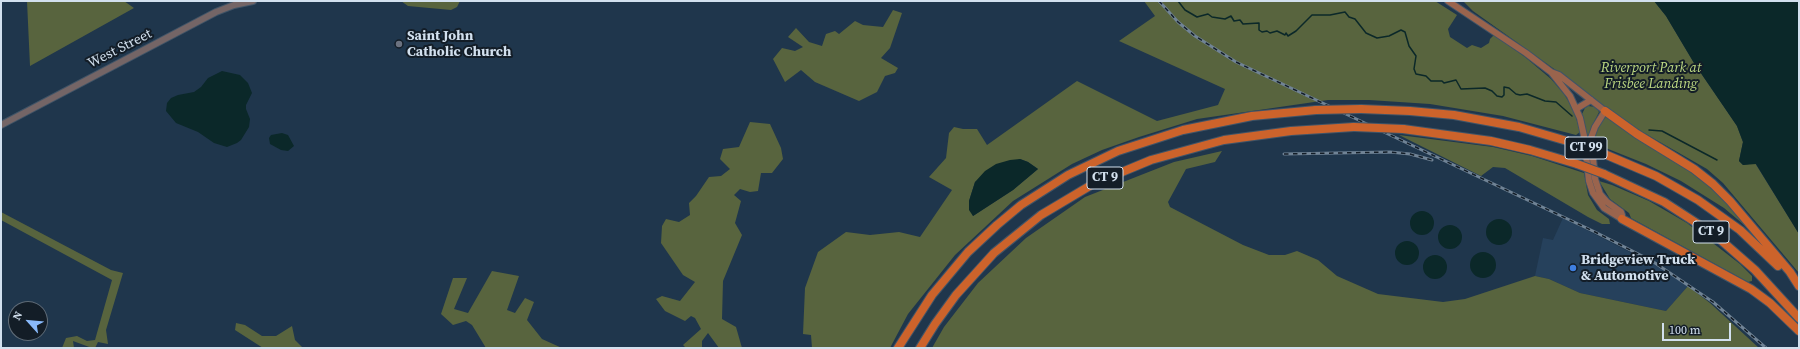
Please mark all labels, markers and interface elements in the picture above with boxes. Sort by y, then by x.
street label: West Street [85,26,155,72]
place label: Saint John Catholic Church [407,28,511,60]
marker: Saint John Catholic Church [394,39,404,49]
park label: Riverport Park at Frisbee Landing [1601,60,1701,92]
road number: CT 99 [1565,137,1607,159]
road number: CT 9 [1087,167,1123,189]
road number: CT 9 [1693,221,1729,243]
place label: Bridgeview Truck & Automotive [1581,252,1695,284]
marker: Bridgeview Truck & Automotive [1568,263,1578,273]
north arrow [8,301,48,341]
text: N [9,309,26,323]
scale bar [1664,315,1733,341]
text: 100 m [1669,322,1701,338]

